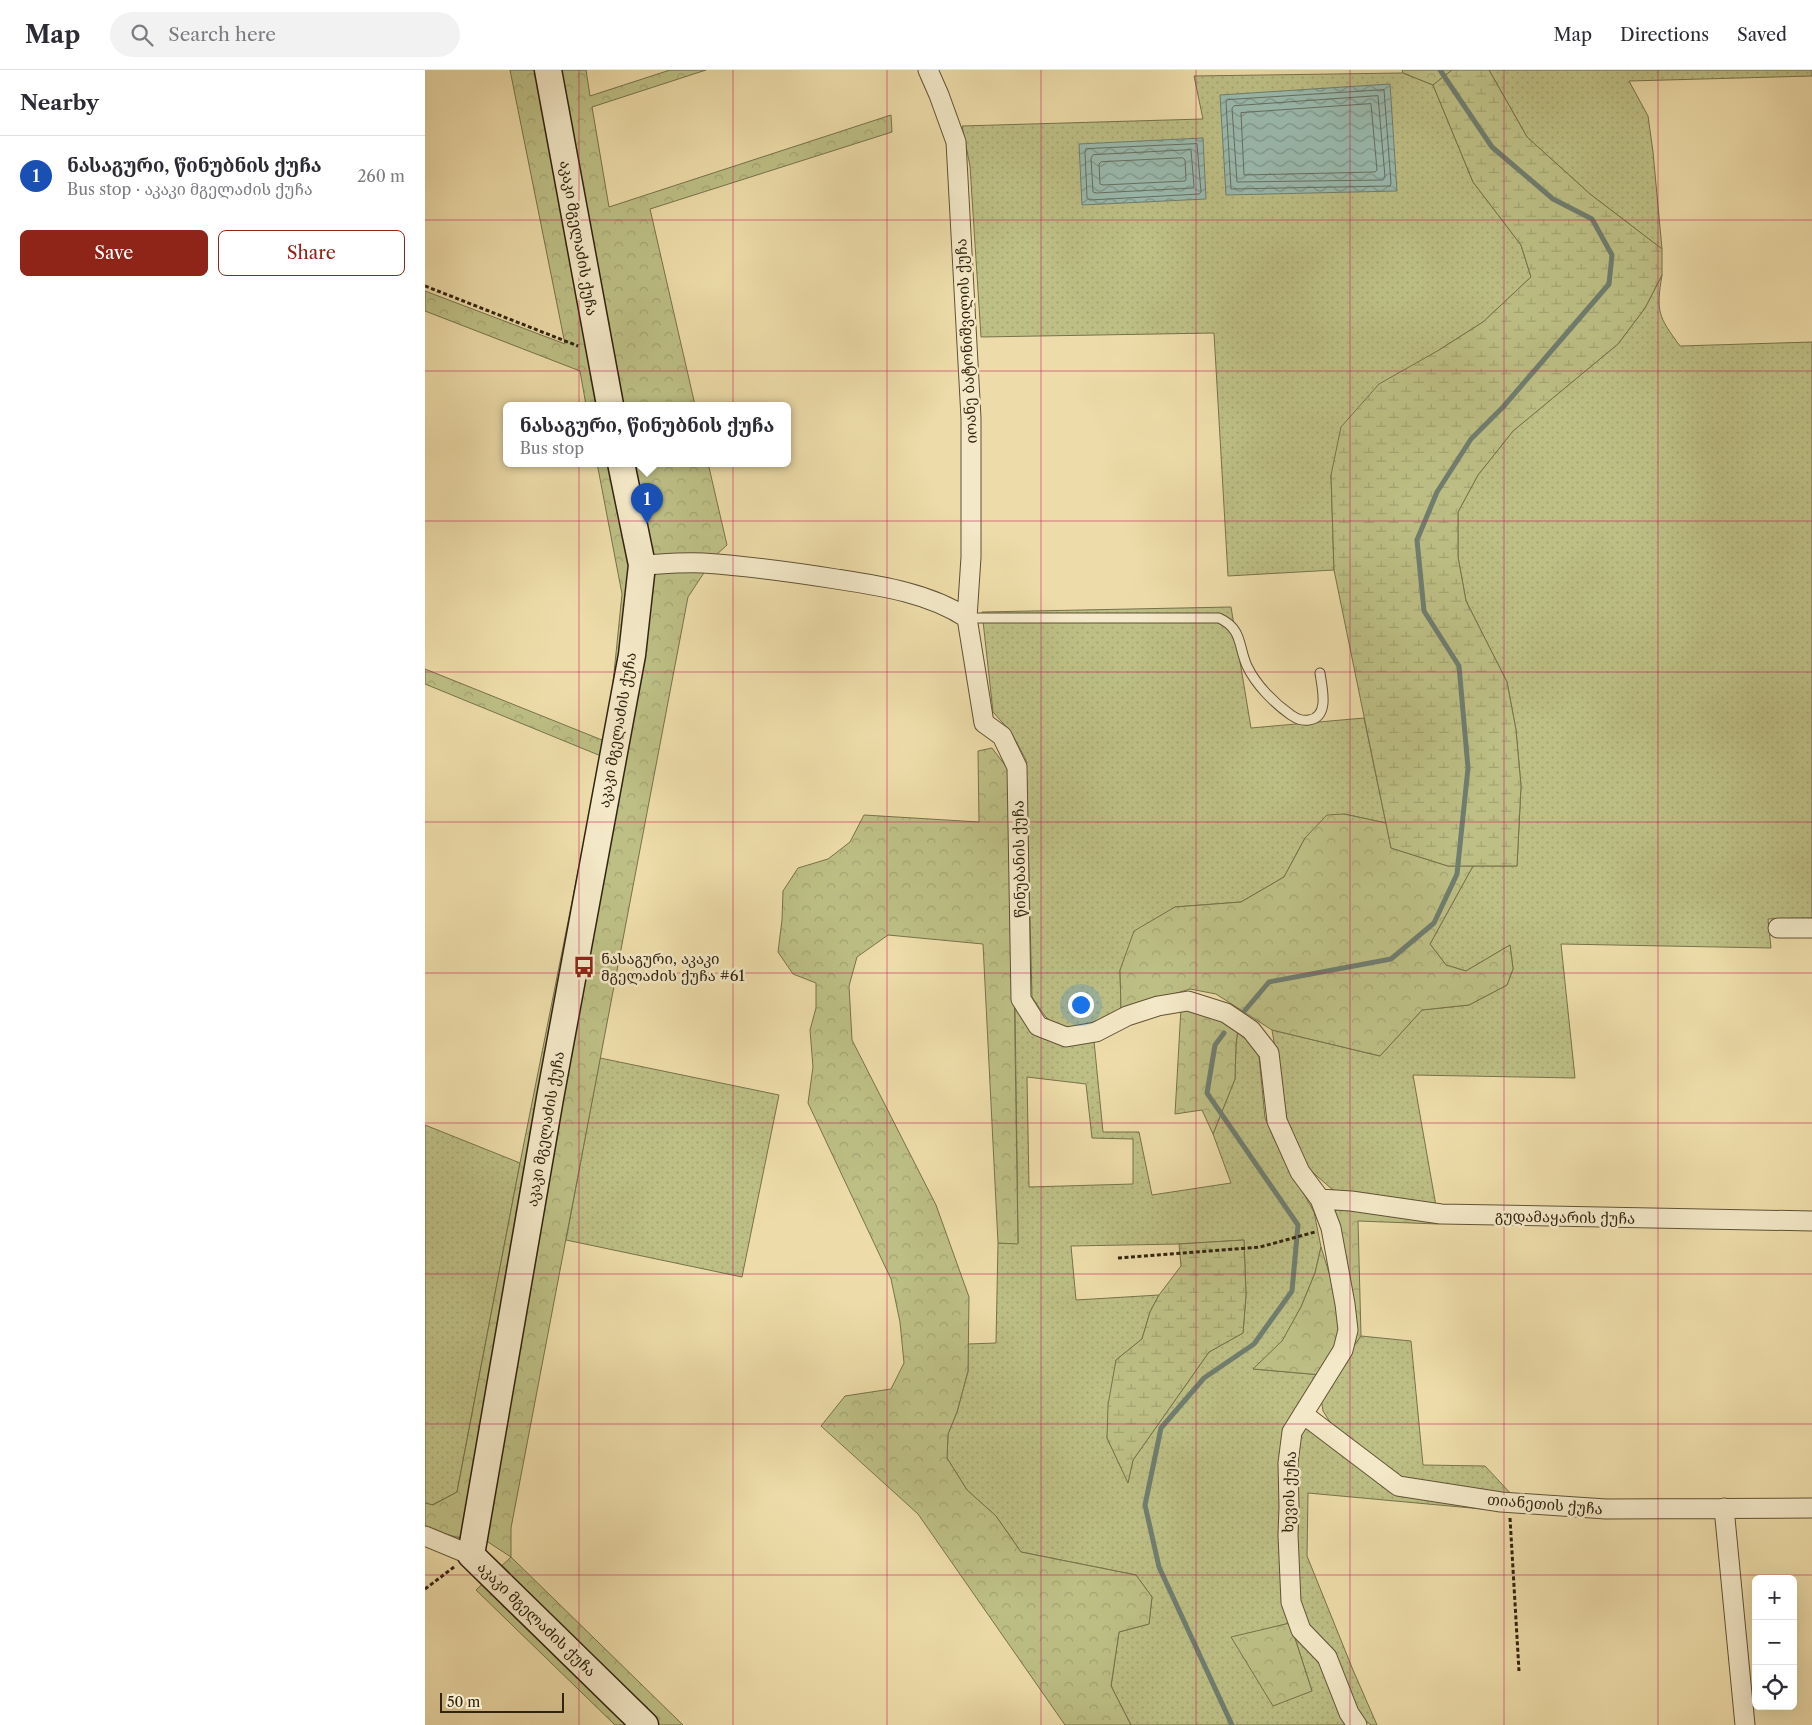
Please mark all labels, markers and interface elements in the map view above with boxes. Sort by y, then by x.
search box [110,12,460,57]
text: Map [25,20,80,49]
icon: search [128,21,156,49]
text: Search here [168,23,276,46]
text: Map [1553,24,1592,46]
text: Directions [1620,24,1709,46]
text: Saved [1737,24,1787,46]
text: Nearby [20,90,99,115]
text: ნასაგური, წინუბნის ქუჩა [67,154,322,177]
street label: აკაკი მგელაძის ქუჩა [556,159,602,317]
text: 1 [32,166,40,186]
text: 260 m [357,166,405,186]
text: Bus stop · აკაკი მგელაძის ქუჩა [67,179,313,199]
button: Save [20,230,208,276]
button: Share [218,230,405,276]
street label: იოანე ბატონიშვილის ქუჩა [951,238,981,444]
popup [503,402,791,467]
text: ნასაგური, წინუბნის ქუჩა [520,414,774,437]
text: Bus stop [520,438,584,458]
pin: 1 [631,483,663,524]
street label: აკაკი მგელაძის ქუჩა [594,651,640,809]
street label: წინუბანის ქუჩა [1008,800,1030,918]
place label: ნასაგური, აკაკი მგელაძის ქუჩა #61 [601,949,746,985]
bus stop icon: ნასაგური, აკაკი მგელაძის ქუჩა #61 [571,954,597,980]
your location [1068,992,1094,1018]
street label: აკაკი მგელაძის ქუჩა [522,1050,568,1208]
street label: გუდამაყარის ქუჩა [1495,1206,1635,1228]
street label: ხევის ქუჩა [1278,1451,1300,1533]
street label: თიანეთის ქუჩა [1486,1489,1604,1519]
street label: აკაკი მგელაძის ქუჩა [474,1557,600,1681]
map controls [1752,1575,1797,1710]
button: + [1752,1575,1797,1620]
button: − [1752,1620,1797,1665]
button: locate [1752,1665,1797,1710]
scale bar [440,1690,564,1713]
text: 50 m [447,1693,480,1711]

